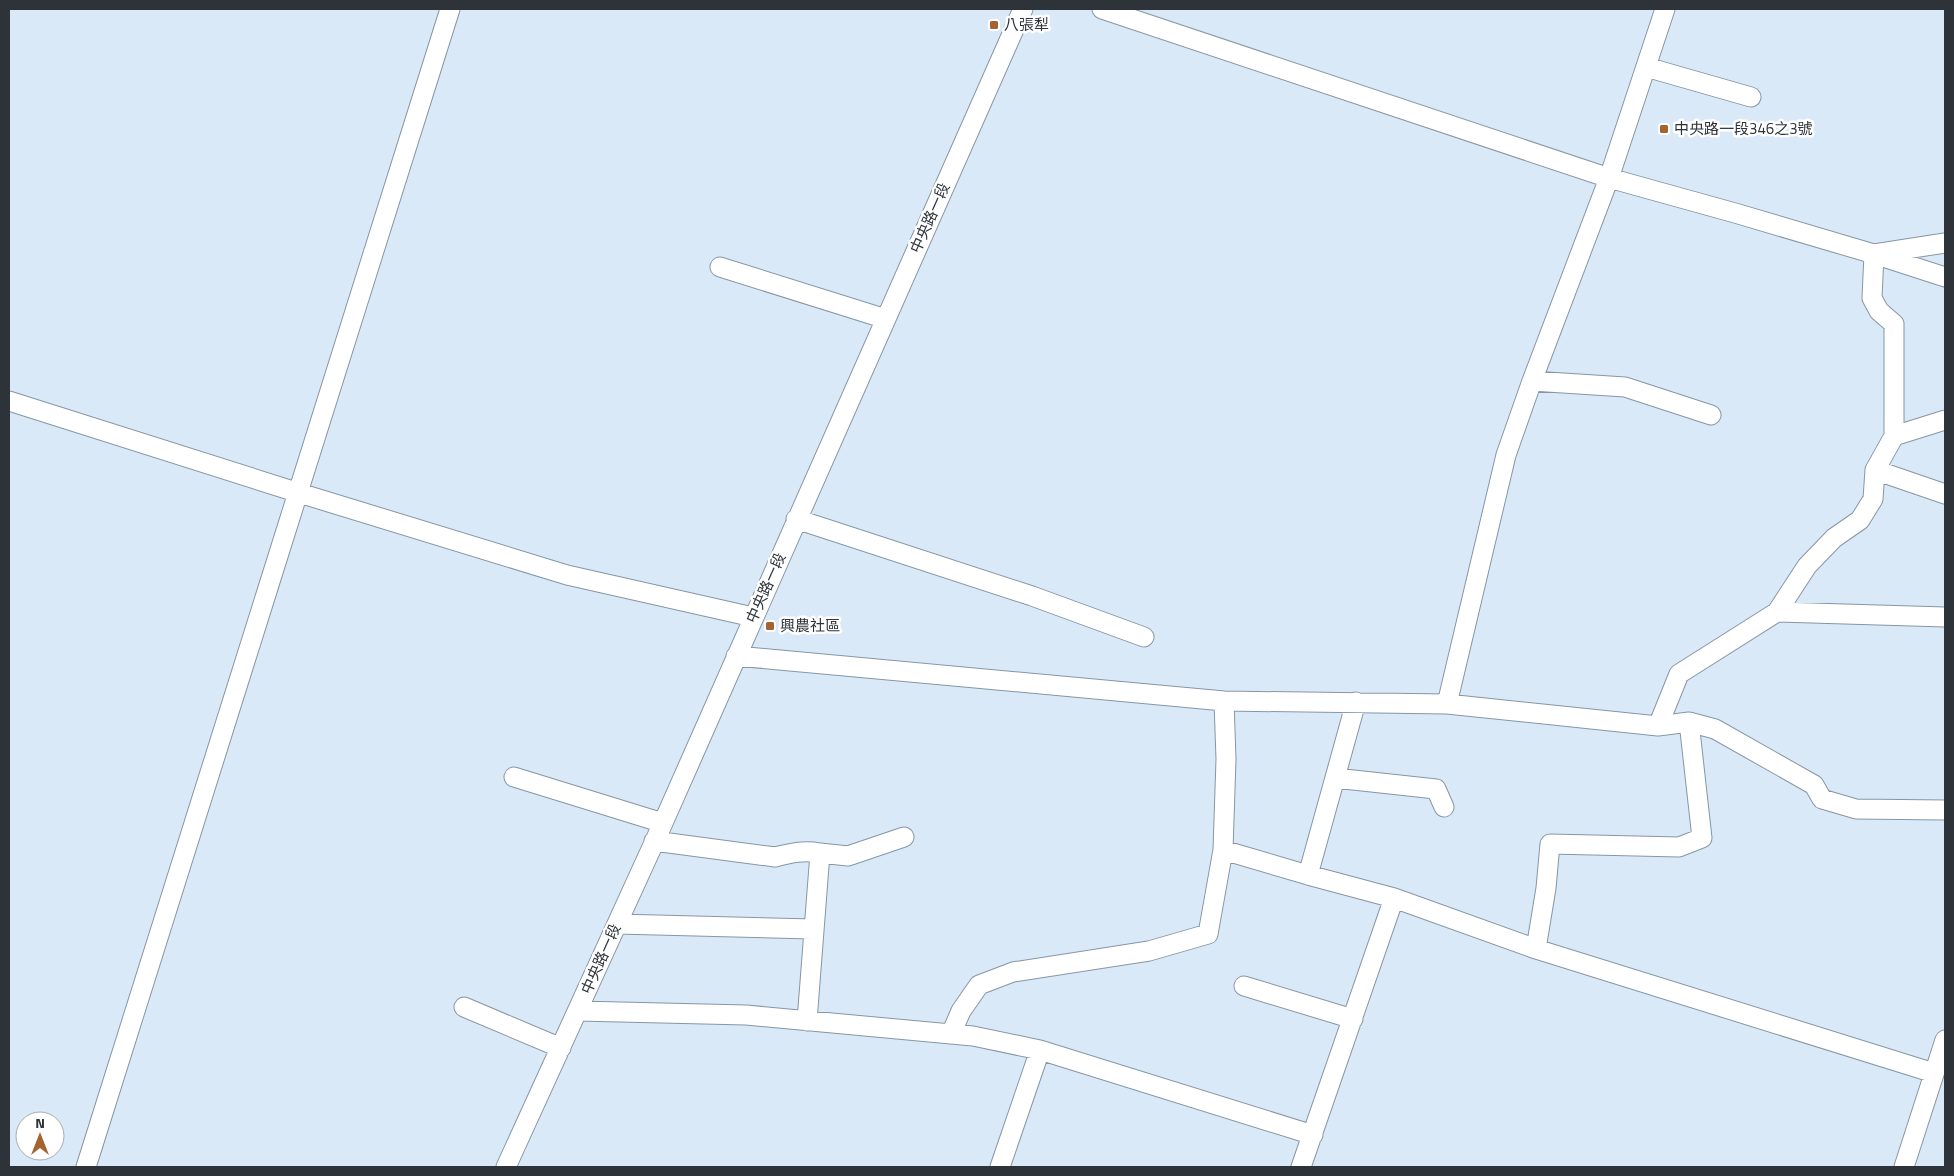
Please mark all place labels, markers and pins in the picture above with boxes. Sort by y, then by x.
place label: 八張犁 [1004,13,1049,36]
marker: 八張犁 [988,19,1000,31]
place label: 中央路一段346之3號 [1674,117,1813,140]
marker: 中央路一段346之3號 [1658,123,1670,135]
place label: 興農社區 [780,614,840,637]
marker: 興農社區 [764,620,776,632]

